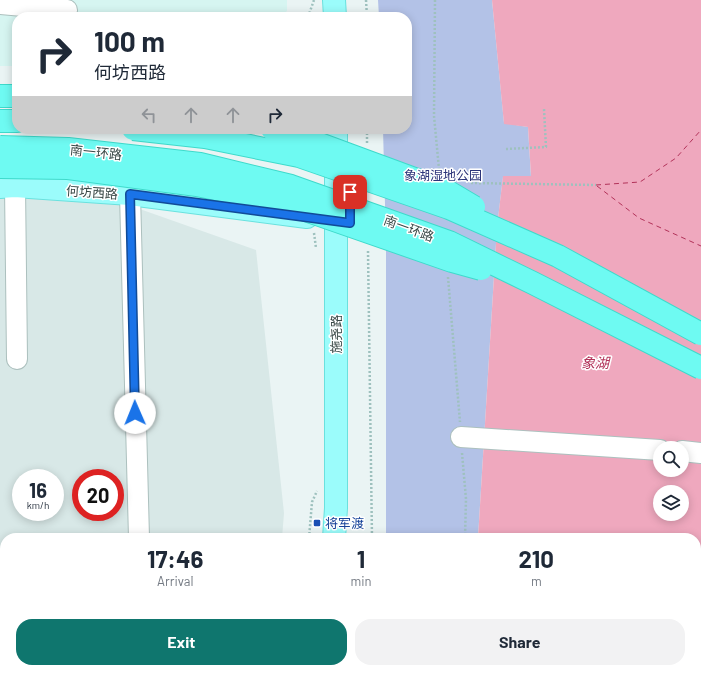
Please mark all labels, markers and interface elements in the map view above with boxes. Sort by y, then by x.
text: 100 m [94,24,165,58]
icon: right [28,28,80,80]
text: 何坊西路 [94,61,166,83]
icon: left [138,104,160,126]
icon: ahead [180,104,202,126]
icon: ahead [222,104,244,126]
icon: right [264,104,286,126]
street label: 南一环路 [69,141,123,163]
park label: 象湖湿地公园 [404,167,482,183]
pin [333,175,367,209]
icon: arrive [339,181,361,203]
street label: 何坊西路 [65,182,119,202]
street label: 南一环路 [382,212,436,244]
street label: 施尧路 [328,314,344,354]
water label: 象湖 [581,354,611,371]
position arrow [114,392,156,434]
map controls [653,441,689,521]
button: search [653,441,689,477]
speed limit sign: 20 [72,469,124,521]
text: 16 [29,478,47,502]
button: layers [653,485,689,521]
text: km/h [27,499,49,511]
place label: 将军渡 [325,515,364,531]
marker: 将军渡 [312,518,322,528]
text: 17:46 [147,544,204,573]
text: 1 [357,544,365,573]
text: 210 [519,544,554,573]
text: Arrival [157,573,193,589]
text: min [350,573,372,589]
text: m [531,573,542,589]
button: Exit [16,619,347,665]
button: Share [355,619,685,665]

